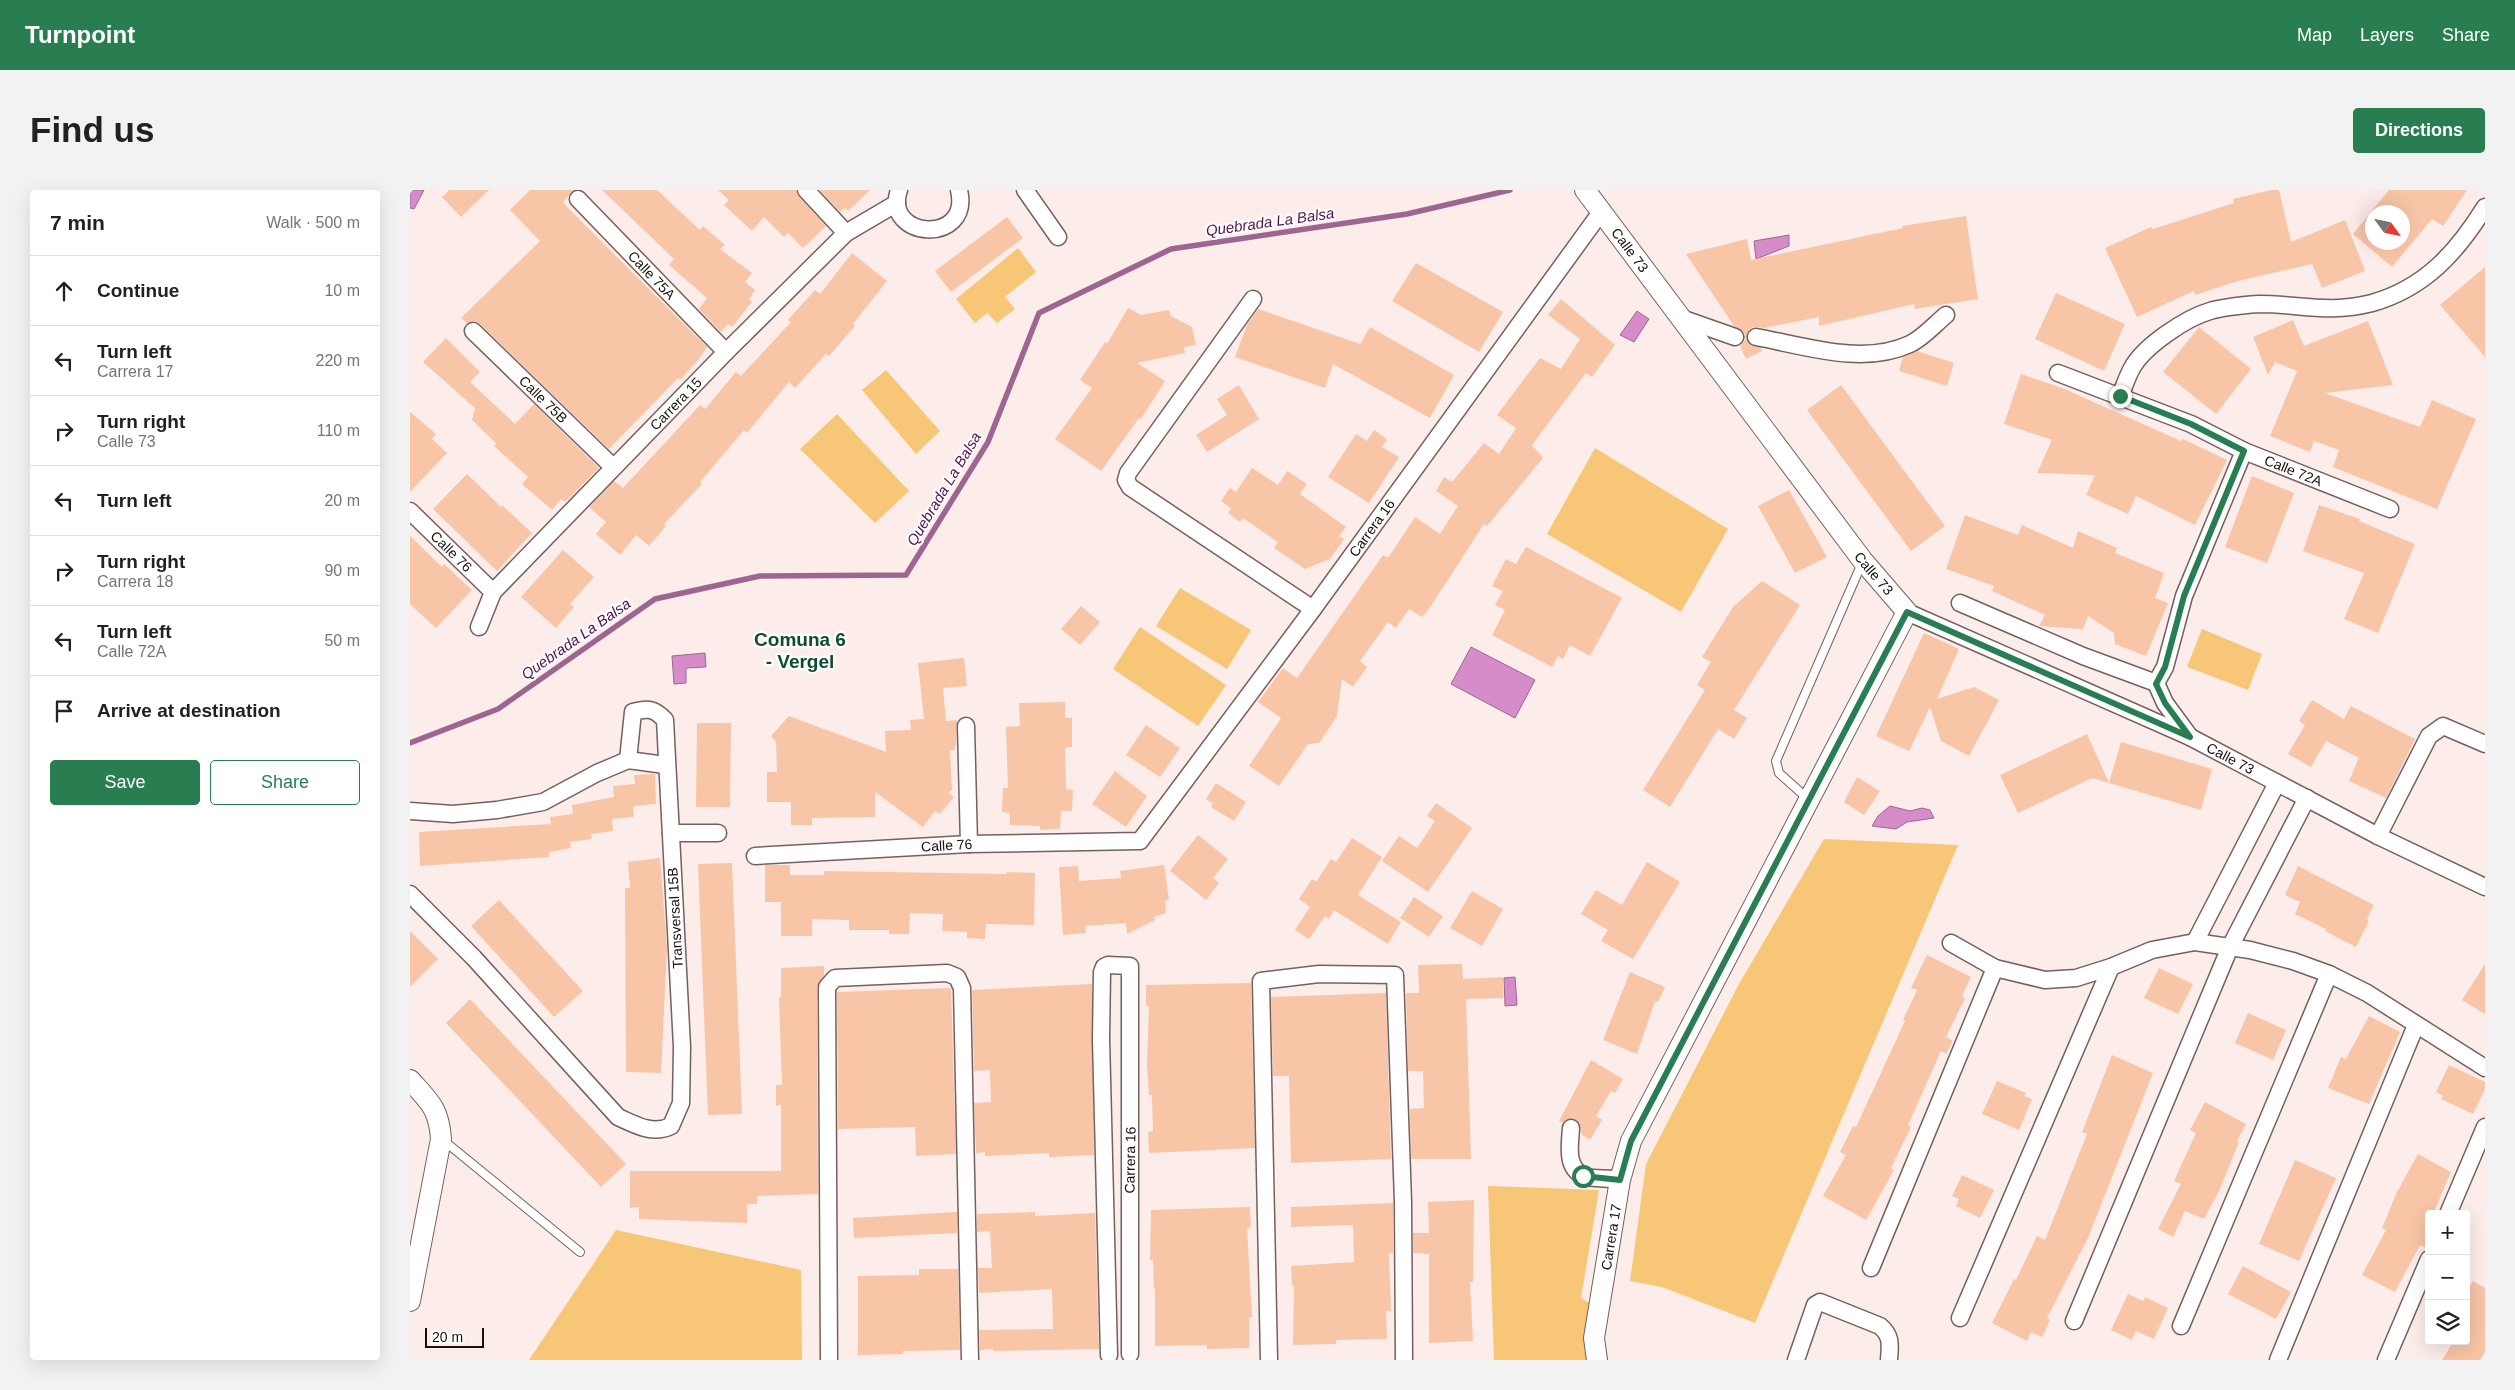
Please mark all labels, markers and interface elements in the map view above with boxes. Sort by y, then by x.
text: Turnpoint [25,21,135,48]
text: Map [2297,25,2332,45]
text: Layers [2360,25,2414,45]
text: Share [2442,25,2490,45]
button: Directions [2353,108,2485,153]
text: Find us [30,110,154,149]
water label: Quebrada La Balsa [1205,204,1335,239]
north arrow [2365,205,2410,250]
text: 7 min [50,211,105,234]
text: Walk · 500 m [266,214,360,231]
street label: Calle 73 [1608,225,1652,276]
street label: Calle 75A [625,248,679,303]
icon: ahead [50,277,78,305]
text: Continue [97,280,179,301]
text: 10 m [324,282,360,299]
text: Turn left [97,341,172,362]
icon: left [50,347,78,375]
text: 220 m [316,352,360,369]
text: Carrera 17 [97,363,173,380]
street label: Calle 75B [516,372,571,426]
street label: Carrera 15 [647,374,705,433]
route end [2109,385,2132,408]
text: Turn right [97,411,185,432]
icon: right [50,417,78,445]
text: 110 m [317,422,360,439]
water label: Quebrada La Balsa [903,429,984,549]
text: Calle 73 [97,433,156,450]
street label: Calle 72A [2262,452,2325,489]
icon: left [50,487,78,515]
text: Turn left [97,490,172,511]
text: 20 m [324,492,360,509]
street label: Carrera 16 [1346,496,1398,560]
street label: Calle 76 [428,528,476,575]
street label: Calle 73 [1851,549,1897,598]
text: Turn right [97,551,185,572]
icon: right [50,557,78,585]
text: 90 m [324,562,360,579]
text: Carrera 18 [97,573,173,590]
water label: Quebrada La Balsa [518,595,634,683]
text: Turn left [97,621,172,642]
icon: left [50,627,78,655]
district label: Comuna 6 - Vergel [754,629,846,672]
text: 50 m [324,632,360,649]
text: Calle 72A [97,643,166,660]
icon: arrive [50,697,78,725]
text: Arrive at destination [97,700,281,721]
street label: Calle 73 [2204,739,2257,777]
button: Save [50,760,200,805]
button: Share [210,760,360,805]
street label: Calle 76 [921,836,973,855]
street label: Transversal 15B [664,867,686,969]
street label: Carrera 16 [1121,1126,1139,1194]
route start [1572,1165,1595,1188]
street label: Carrera 17 [1598,1202,1624,1271]
map controls [2425,1210,2470,1345]
button: + [2425,1210,2470,1255]
button: − [2425,1255,2470,1300]
button: layers [2425,1300,2470,1345]
scale bar [425,1325,484,1348]
text: 20 m [432,1329,463,1345]

